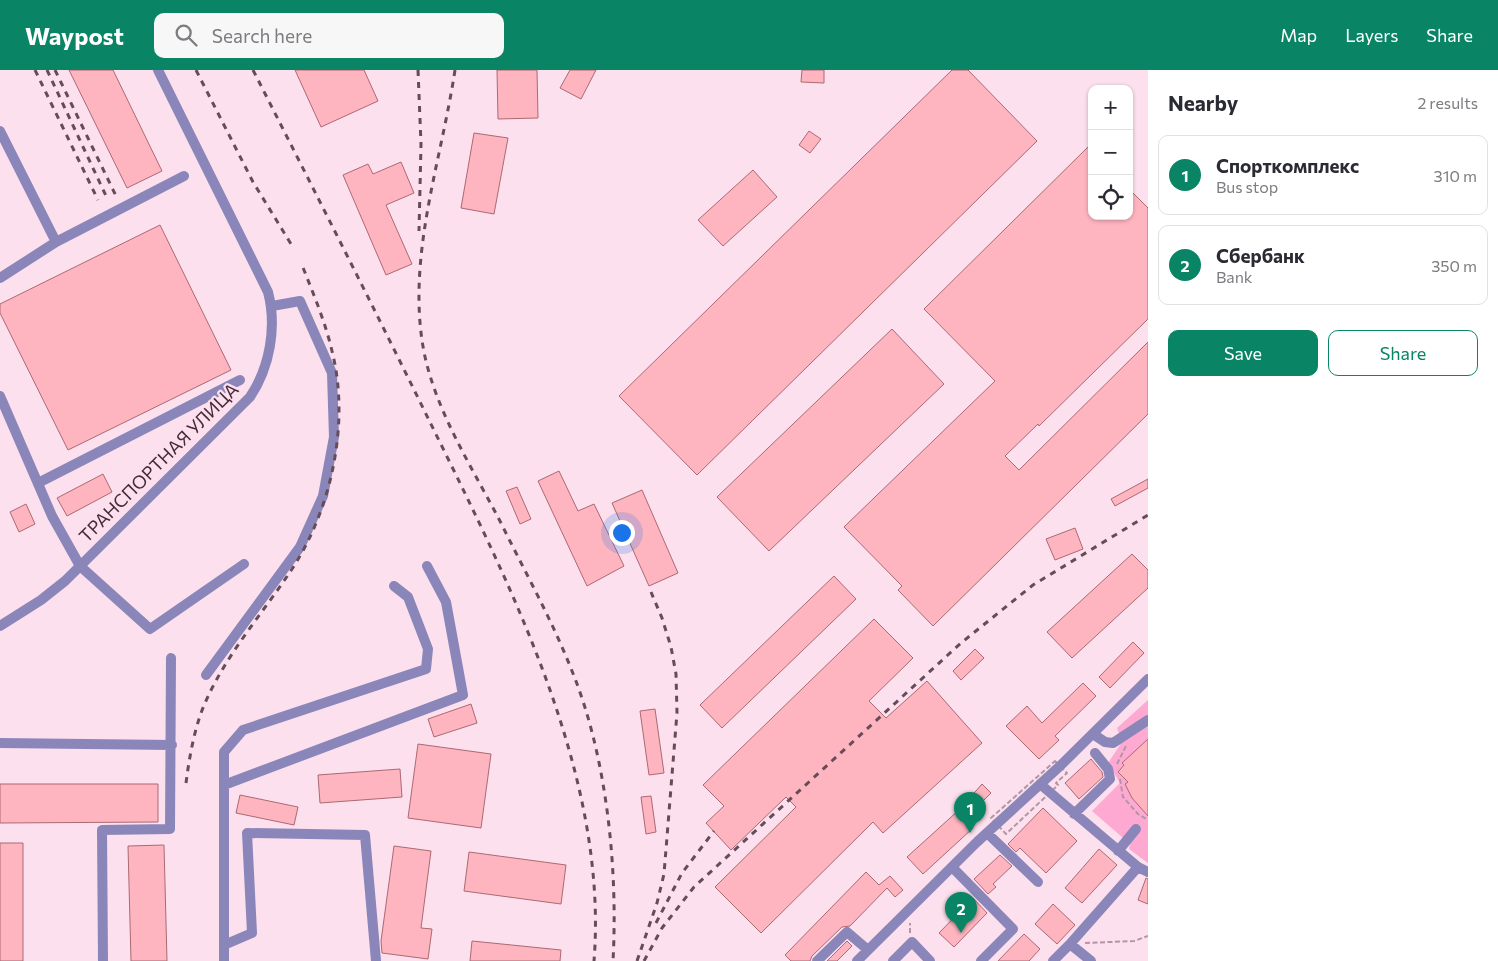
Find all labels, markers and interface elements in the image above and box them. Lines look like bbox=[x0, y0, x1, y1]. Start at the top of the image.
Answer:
search box bbox=[154, 13, 504, 58]
text: Waypost bbox=[25, 21, 124, 50]
icon: search bbox=[172, 21, 200, 49]
text: Search here bbox=[212, 24, 312, 47]
text: Map bbox=[1280, 24, 1317, 46]
text: Layers bbox=[1345, 24, 1398, 46]
text: Share bbox=[1426, 24, 1473, 46]
map controls bbox=[1088, 85, 1133, 220]
button: + bbox=[1088, 85, 1133, 130]
text: Nearby bbox=[1168, 90, 1238, 115]
text: 2 results bbox=[1417, 93, 1478, 112]
button: − bbox=[1088, 130, 1133, 175]
text: Спорткомплекс bbox=[1216, 154, 1359, 177]
text: 1 bbox=[1181, 166, 1189, 185]
text: 310 m bbox=[1434, 166, 1477, 185]
button: locate bbox=[1088, 175, 1133, 220]
text: Bus stop bbox=[1216, 177, 1278, 196]
text: Сбербанк bbox=[1216, 244, 1305, 267]
text: 2 bbox=[1180, 256, 1190, 275]
text: 350 m bbox=[1431, 256, 1477, 275]
text: Bank bbox=[1216, 267, 1253, 286]
button: Save bbox=[1168, 330, 1318, 376]
button: Share bbox=[1328, 330, 1478, 376]
street label: ТРАНСПОРТНАЯ УЛИЦА bbox=[74, 378, 243, 547]
your location bbox=[609, 520, 635, 546]
pin: 1 bbox=[954, 792, 986, 833]
pin: 2 bbox=[945, 892, 977, 933]

